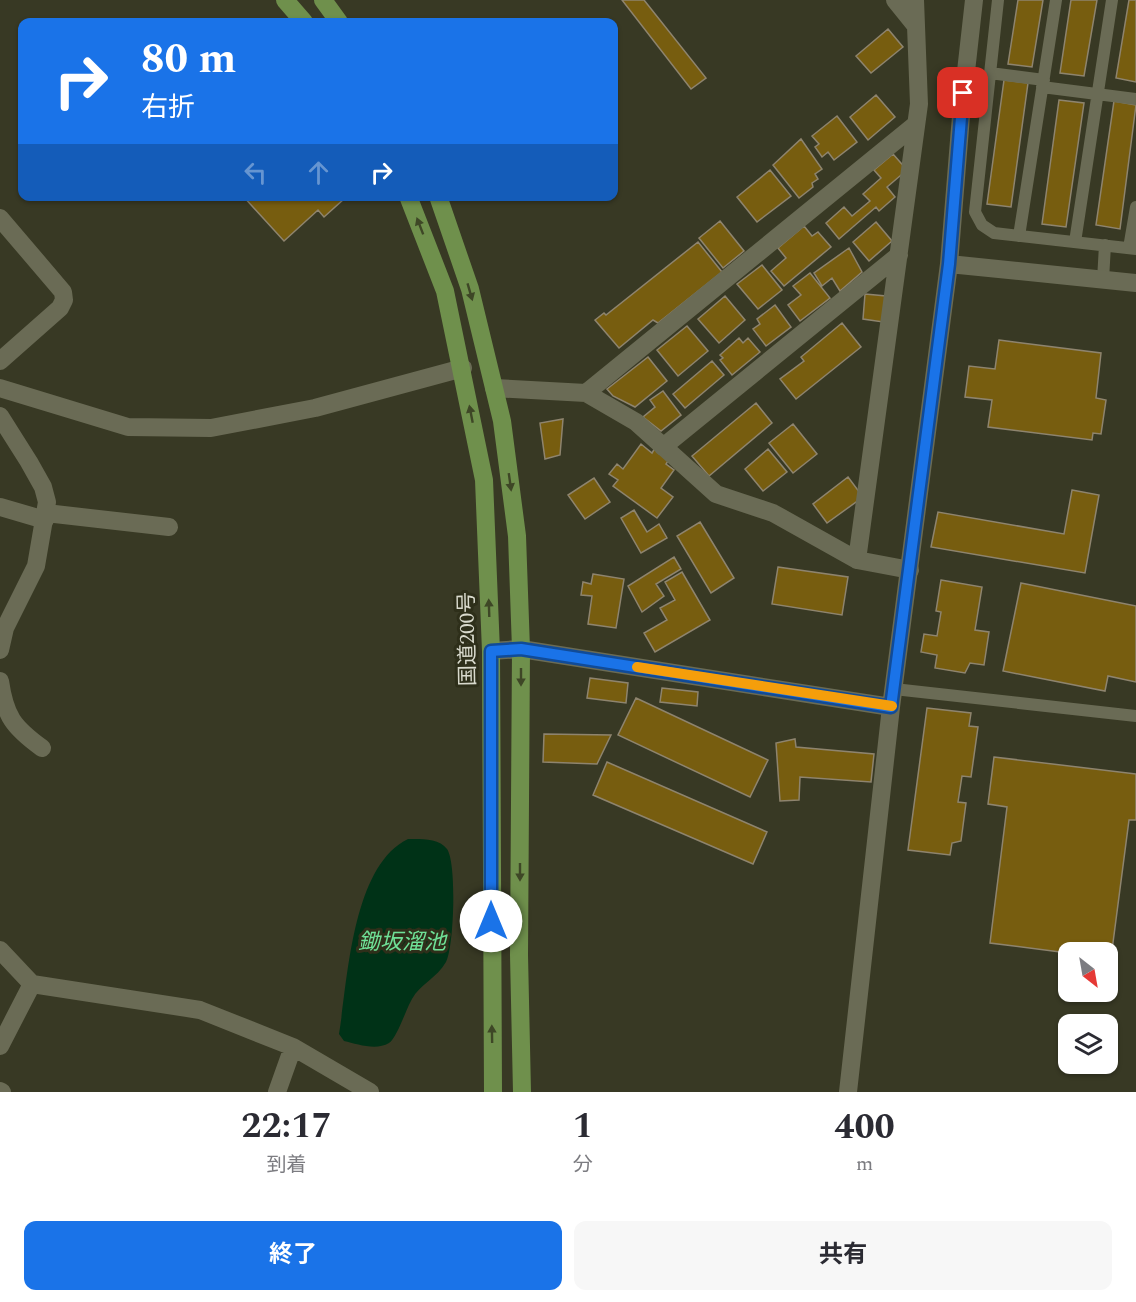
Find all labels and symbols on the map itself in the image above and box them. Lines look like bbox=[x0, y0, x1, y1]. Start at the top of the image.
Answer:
pin bbox=[937, 67, 988, 118]
one-way arrow bbox=[415, 217, 425, 235]
one-way arrow bbox=[466, 283, 476, 301]
one-way arrow bbox=[466, 404, 475, 423]
one-way arrow bbox=[505, 473, 514, 492]
street label: 国道200号 bbox=[451, 591, 485, 687]
one-way arrow bbox=[485, 598, 494, 617]
one-way arrow bbox=[516, 667, 526, 686]
one-way arrow bbox=[515, 862, 525, 881]
position arrow bbox=[459, 889, 523, 953]
water label: 鋤坂溜池 bbox=[358, 926, 448, 959]
north arrow bbox=[1058, 942, 1118, 1002]
one-way arrow bbox=[487, 1024, 497, 1043]

